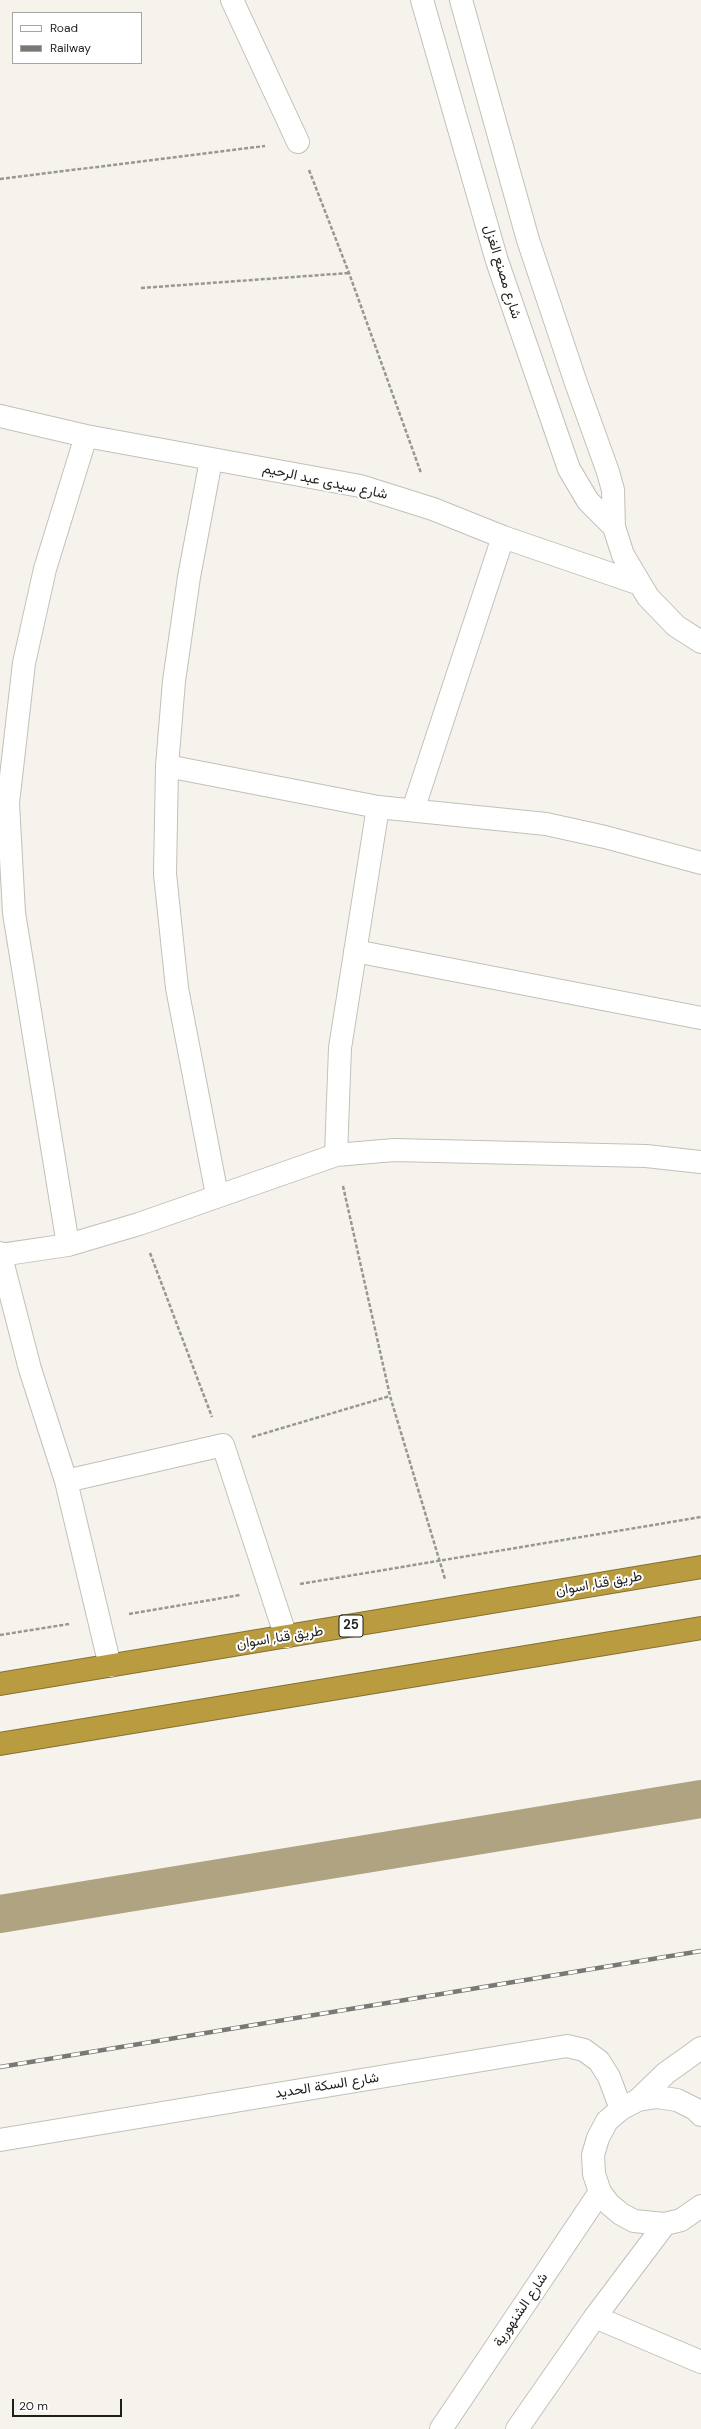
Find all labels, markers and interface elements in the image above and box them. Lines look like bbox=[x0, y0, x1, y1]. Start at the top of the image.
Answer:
legend bbox=[12, 12, 142, 64]
text: Road bbox=[50, 20, 78, 36]
text: Railway bbox=[50, 40, 91, 56]
street label: شارع مصنع الغزل bbox=[480, 223, 524, 321]
street label: شارع سيدى عبد الرحيم bbox=[261, 461, 389, 503]
street label: طريق قنا, اسوان bbox=[554, 1568, 644, 1600]
road number: 25 bbox=[339, 1615, 363, 1637]
street label: طريق قنا, اسوان bbox=[235, 1623, 325, 1653]
street label: شارع السكة الحديد bbox=[274, 2069, 380, 2103]
street label: شارع الشنهورية bbox=[490, 2270, 552, 2350]
scale bar bbox=[14, 2391, 124, 2417]
text: 20 m bbox=[19, 2398, 48, 2414]

